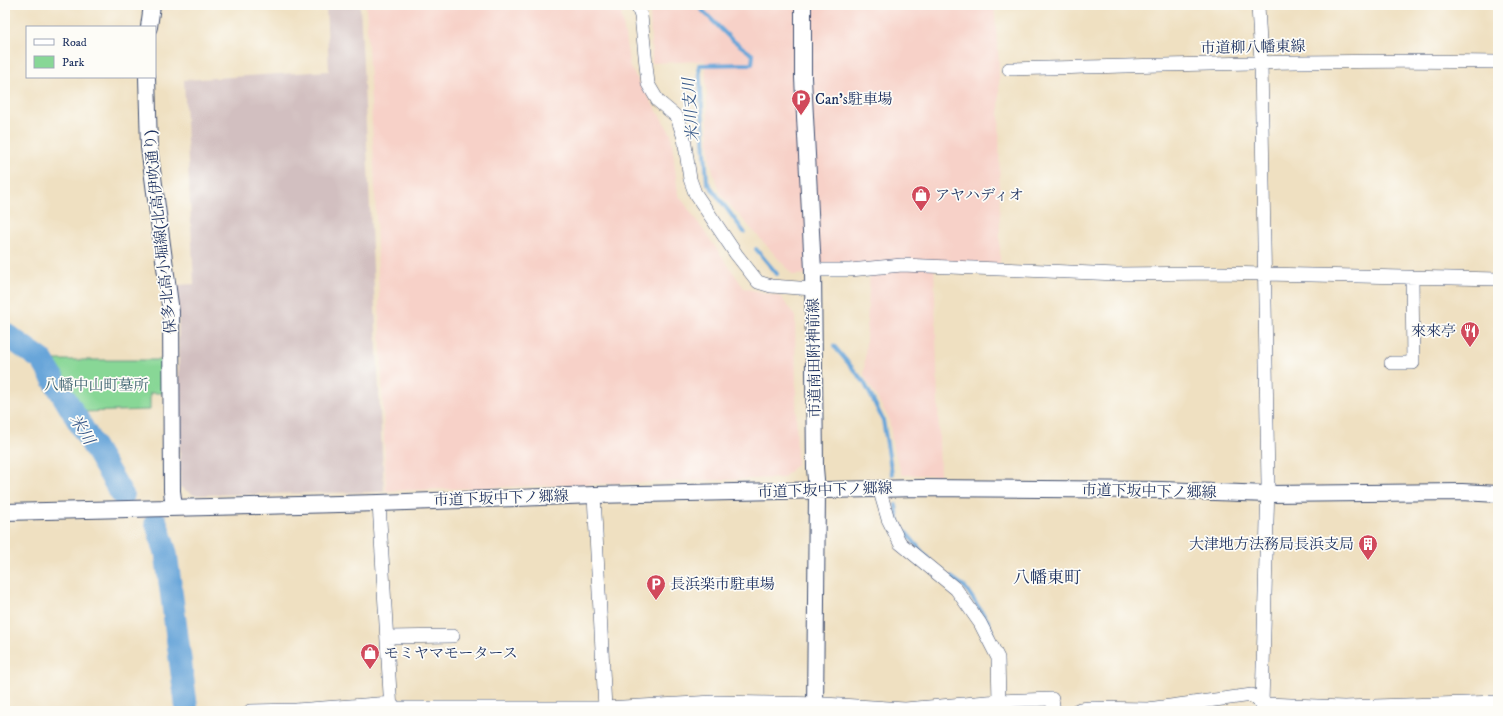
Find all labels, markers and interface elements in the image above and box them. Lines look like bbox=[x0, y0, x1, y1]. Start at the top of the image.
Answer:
legend bbox=[26, 26, 156, 78]
text: Road bbox=[62, 35, 87, 50]
street label: 市道柳八幡東線 bbox=[1200, 37, 1306, 58]
text: Park bbox=[62, 55, 84, 70]
water label: 米川支川 bbox=[679, 75, 703, 143]
parking icon: Can's駐車場 bbox=[790, 88, 812, 116]
place label: Can's駐車場 bbox=[815, 90, 893, 109]
street label: 保多北高小堀線(北高伊吹通り) bbox=[140, 129, 181, 335]
shop icon: アヤハディオ bbox=[910, 184, 932, 212]
place label: アヤハディオ bbox=[935, 186, 1024, 205]
street label: 市道南田附神前線 bbox=[804, 298, 825, 418]
restaurant icon: 來來亭 bbox=[1459, 320, 1481, 348]
place label: 來來亭 bbox=[1411, 322, 1456, 341]
park label: 八幡中山町墓所 bbox=[43, 376, 149, 395]
water label: 米川 bbox=[65, 411, 100, 450]
street label: 市道下坂中下ノ郷線 bbox=[757, 479, 893, 502]
street label: 市道下坂中下ノ郷線 bbox=[1081, 481, 1217, 502]
street label: 市道下坂中下ノ郷線 bbox=[433, 487, 569, 510]
building icon: 大津地方法務局長浜支局 bbox=[1357, 533, 1379, 561]
place label: 大津地方法務局長浜支局 bbox=[1189, 535, 1354, 554]
district label: 八幡東町 bbox=[1013, 567, 1081, 589]
parking icon: 長浜楽市駐車場 bbox=[645, 573, 667, 601]
place label: 長浜楽市駐車場 bbox=[670, 575, 775, 594]
shop icon: モミヤマモータース bbox=[359, 642, 381, 670]
place label: モミヤマモータース bbox=[384, 644, 518, 663]

